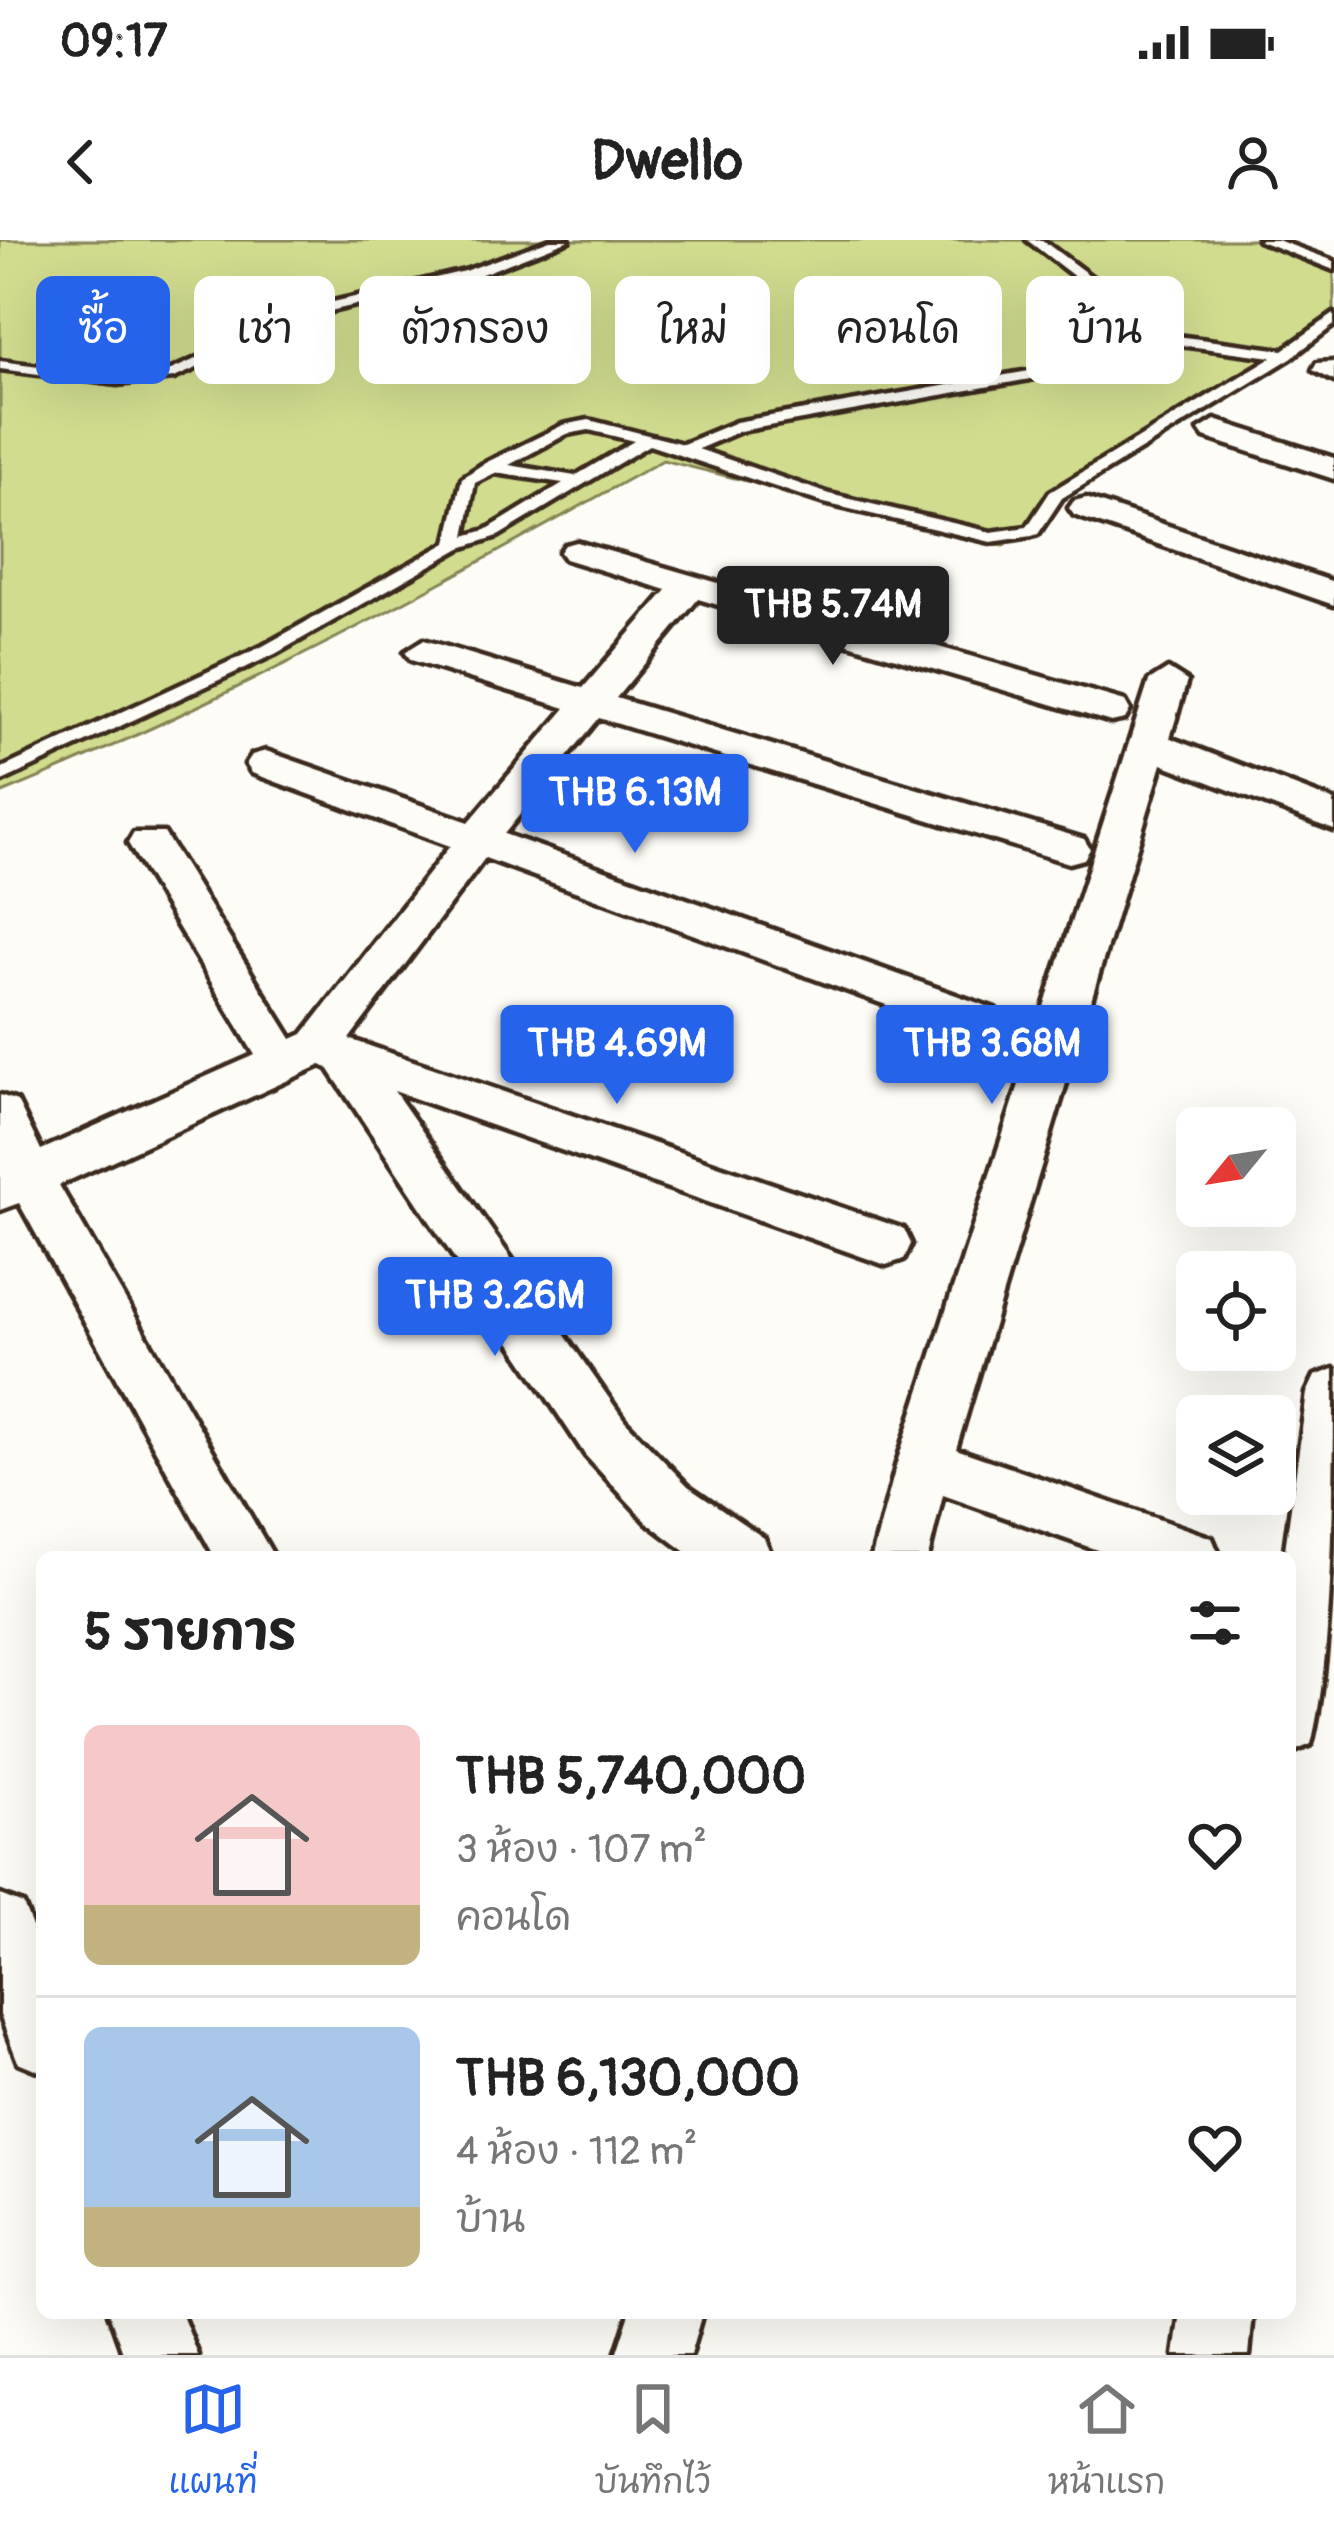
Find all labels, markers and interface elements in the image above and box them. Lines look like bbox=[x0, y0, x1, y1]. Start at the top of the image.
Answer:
text: 09:17 bbox=[60, 14, 167, 70]
text: Dwello bbox=[591, 128, 743, 196]
icon: back bbox=[48, 129, 114, 195]
icon: person bbox=[1220, 129, 1286, 195]
chip: ซื้อ bbox=[36, 276, 170, 384]
chip: เช่า bbox=[194, 276, 335, 384]
chip: ตัวกรอง bbox=[359, 276, 591, 384]
chip: ใหม่ bbox=[615, 276, 770, 384]
chip: คอนโด bbox=[794, 276, 1002, 384]
chip: บ้าน bbox=[1026, 276, 1184, 384]
pin: THB 5.74M bbox=[696, 566, 970, 668]
text: THB 5.74M bbox=[744, 580, 922, 629]
pin: THB 6.13M bbox=[498, 754, 772, 856]
text: THB 6.13M bbox=[548, 768, 722, 817]
pin: THB 4.69M bbox=[480, 1005, 754, 1107]
pin: THB 3.68M bbox=[855, 1005, 1129, 1107]
text: THB 4.69M bbox=[528, 1019, 706, 1068]
text: THB 3.68M bbox=[903, 1019, 1081, 1068]
north arrow bbox=[1176, 1107, 1296, 1227]
map controls bbox=[1176, 1107, 1296, 1515]
button: locate bbox=[1176, 1251, 1296, 1371]
pin: THB 3.26M bbox=[358, 1257, 632, 1359]
text: THB 3.26M bbox=[405, 1271, 585, 1320]
button: layers bbox=[1176, 1395, 1296, 1515]
icon: filters bbox=[1182, 1590, 1248, 1656]
text: 5 รายการ bbox=[84, 1601, 297, 1665]
text: THB 5,740,000 bbox=[456, 1745, 806, 1809]
icon: home bbox=[180, 1773, 324, 1917]
icon: heart bbox=[1182, 1812, 1248, 1878]
text: 3 ห้อง · 107 m² bbox=[456, 1825, 707, 1874]
text: คอนโด bbox=[456, 1893, 571, 1942]
text: THB 6,130,000 bbox=[456, 2047, 800, 2111]
icon: home bbox=[180, 2075, 324, 2219]
icon: heart bbox=[1182, 2114, 1248, 2180]
text: 4 ห้อง · 112 m² bbox=[456, 2127, 697, 2176]
text: บ้าน bbox=[456, 2195, 525, 2244]
tab: แผนที่ bbox=[169, 2376, 258, 2506]
tab: บันทึกไว้ bbox=[595, 2376, 711, 2506]
tab: หน้าแรก bbox=[1048, 2376, 1165, 2506]

